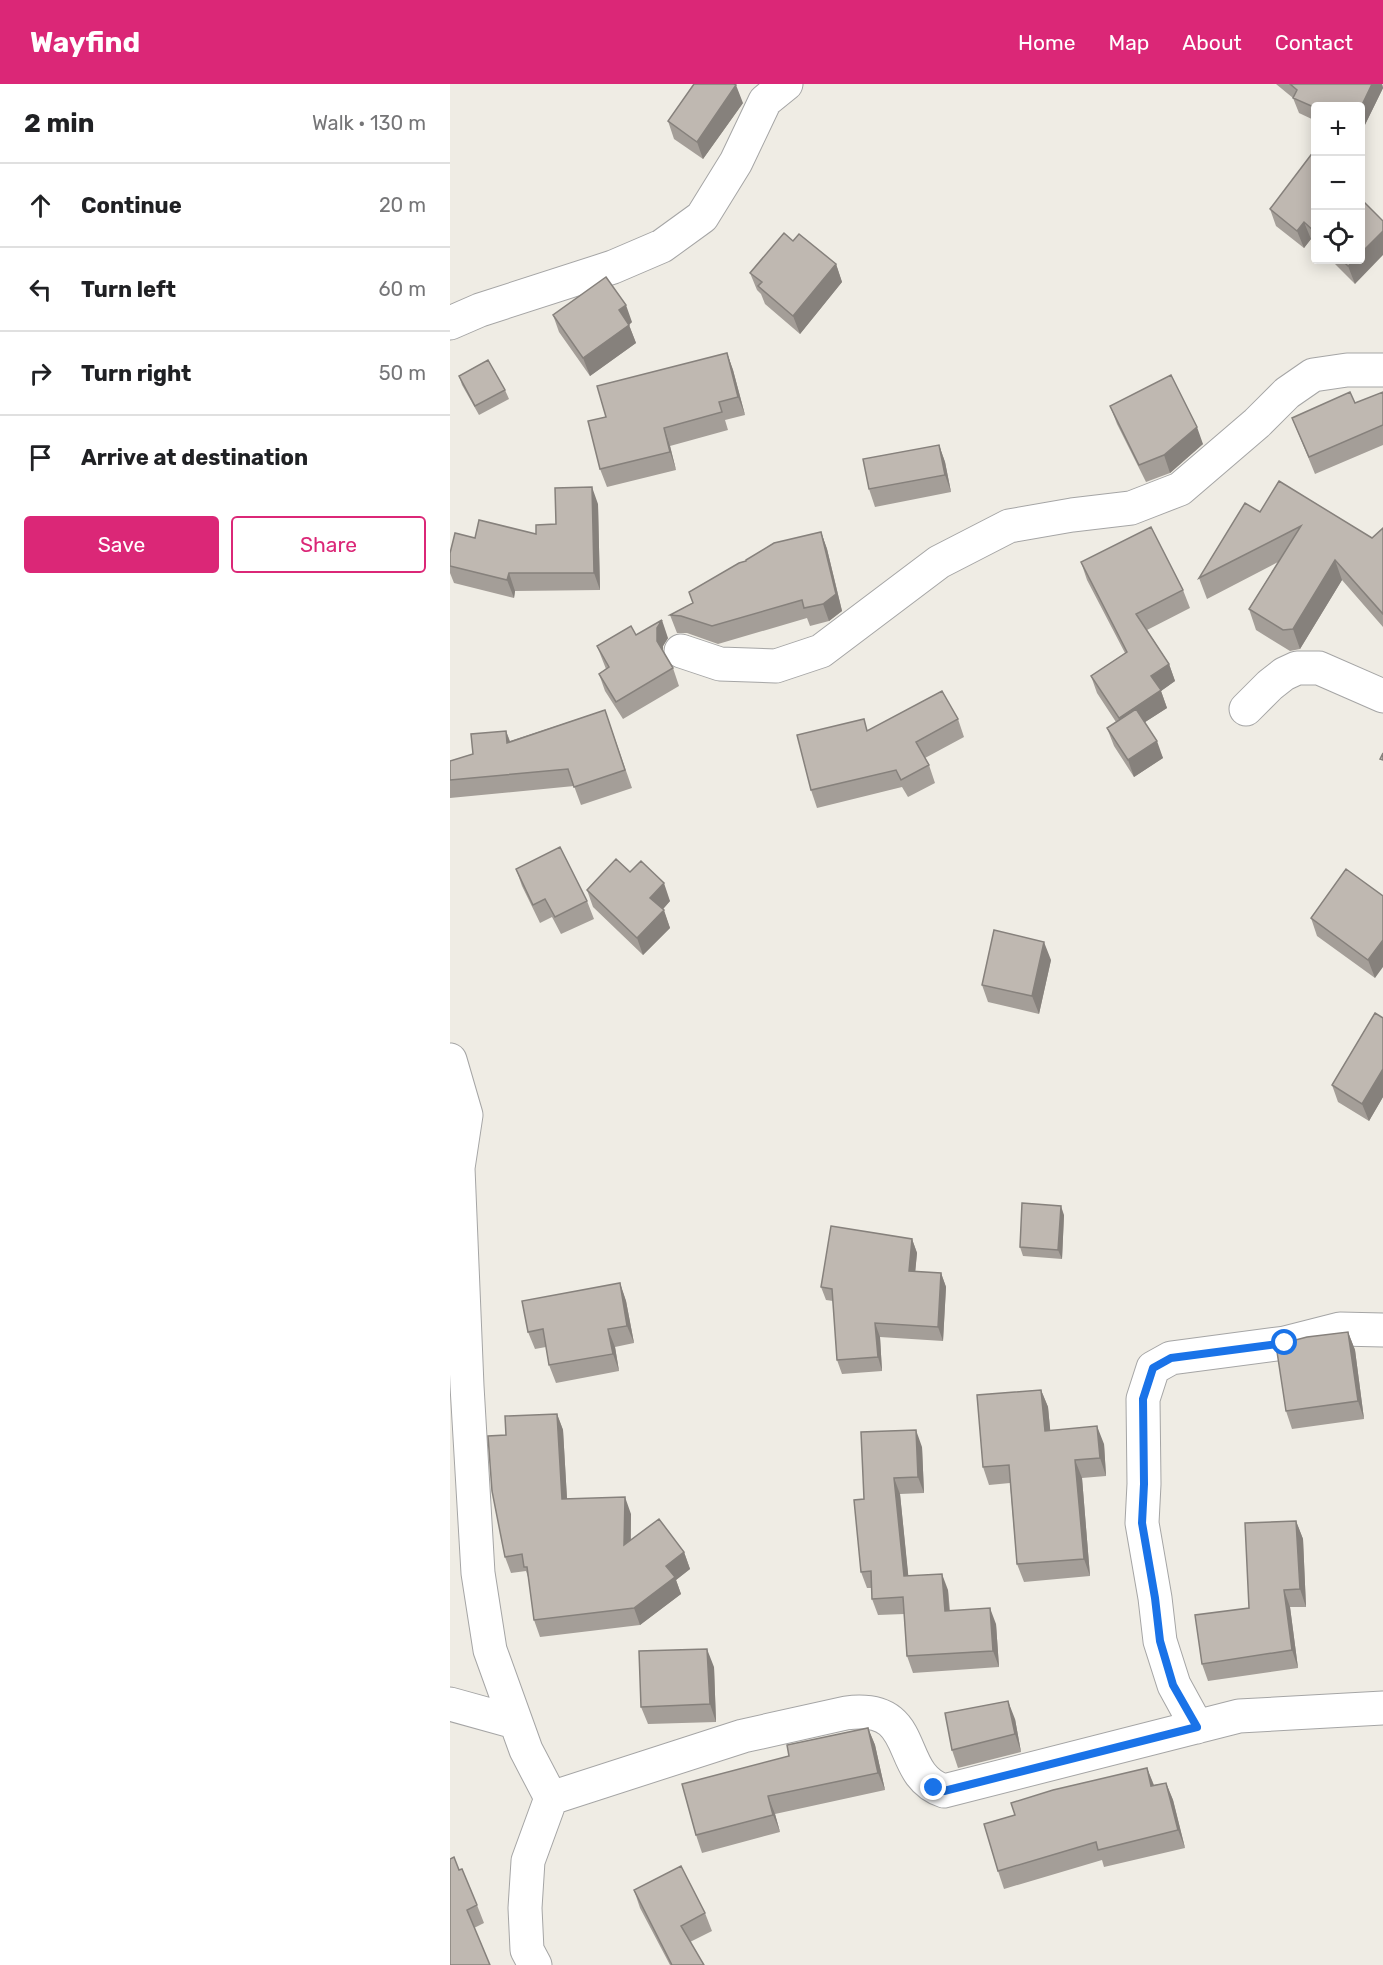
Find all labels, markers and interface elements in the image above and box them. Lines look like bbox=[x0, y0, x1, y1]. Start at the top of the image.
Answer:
text: Wayfind bbox=[30, 26, 140, 59]
text: Home bbox=[1018, 30, 1075, 55]
text: Map bbox=[1108, 30, 1149, 55]
text: About bbox=[1182, 30, 1242, 55]
text: Contact bbox=[1275, 30, 1353, 55]
map controls bbox=[1311, 102, 1365, 264]
button: + bbox=[1311, 102, 1365, 156]
text: 2 min bbox=[24, 108, 94, 139]
text: Walk · 130 m bbox=[312, 111, 426, 135]
button: − bbox=[1311, 156, 1365, 210]
icon: ahead bbox=[24, 189, 57, 222]
text: Continue bbox=[81, 192, 182, 219]
text: 20 m bbox=[379, 193, 426, 217]
button: locate bbox=[1311, 210, 1365, 264]
icon: left bbox=[24, 273, 57, 306]
text: Turn left bbox=[81, 276, 176, 303]
text: 60 m bbox=[379, 277, 426, 301]
icon: right bbox=[24, 357, 57, 390]
text: Turn right bbox=[81, 360, 191, 387]
text: 50 m bbox=[379, 361, 426, 385]
icon: arrive bbox=[24, 441, 57, 474]
text: Arrive at destination bbox=[81, 444, 308, 471]
button: Save bbox=[24, 516, 219, 573]
button: Share bbox=[231, 516, 426, 573]
route start bbox=[1271, 1329, 1297, 1355]
route end bbox=[920, 1774, 946, 1800]

